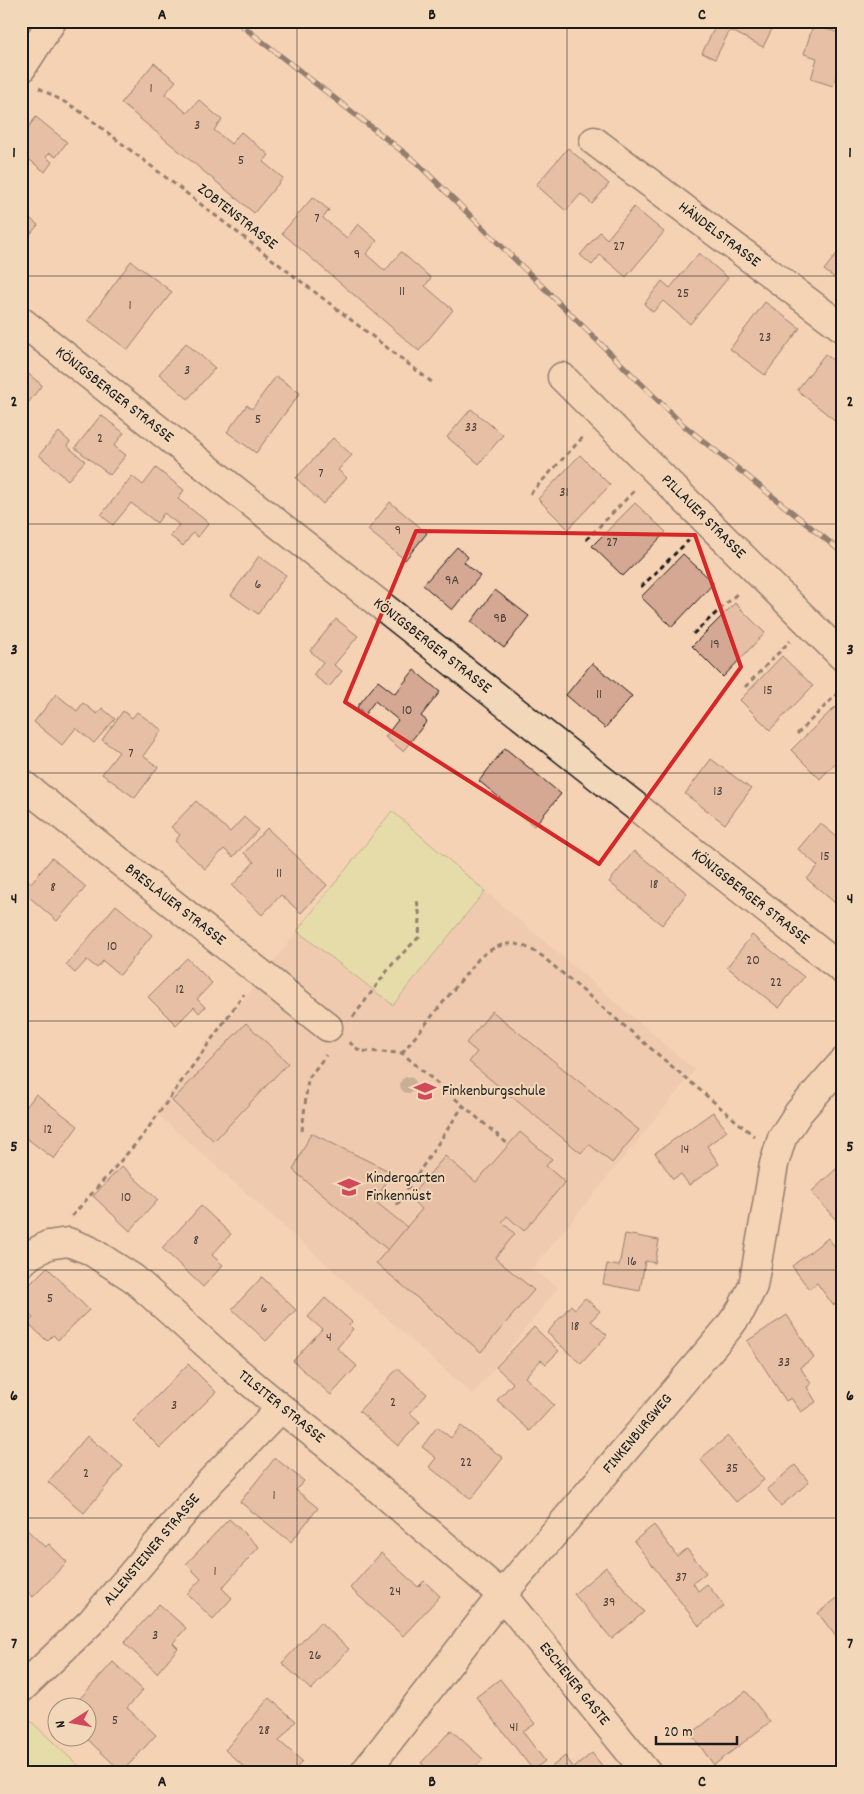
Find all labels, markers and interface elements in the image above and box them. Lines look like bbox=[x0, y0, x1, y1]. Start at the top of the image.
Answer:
text: A bbox=[158, 4, 167, 27]
text: B bbox=[428, 4, 436, 27]
text: C bbox=[698, 4, 706, 27]
house number: 1 bbox=[149, 79, 153, 99]
house number: 3 bbox=[194, 116, 200, 136]
text: 1 bbox=[12, 142, 16, 165]
text: 1 bbox=[848, 142, 852, 165]
house number: 5 bbox=[238, 151, 244, 171]
street label: ZOBTENSTRASSE bbox=[192, 178, 283, 256]
street label: HÄNDELSTRASSE bbox=[673, 196, 766, 274]
house number: 7 bbox=[314, 209, 320, 229]
house number: 27 bbox=[613, 237, 625, 257]
house number: 9 bbox=[354, 245, 360, 265]
house number: 11 bbox=[399, 282, 405, 302]
house number: 25 bbox=[677, 284, 689, 304]
house number: 1 bbox=[128, 296, 132, 316]
house number: 23 bbox=[759, 328, 771, 348]
street label: KÖNIGSBERGER STRASSE bbox=[50, 341, 179, 449]
house number: 3 bbox=[184, 361, 190, 381]
text: 2 bbox=[11, 391, 18, 414]
text: 2 bbox=[847, 391, 854, 414]
house number: 5 bbox=[255, 410, 261, 430]
house number: 33 bbox=[465, 418, 477, 438]
house number: 2 bbox=[97, 429, 103, 449]
house number: 7 bbox=[318, 464, 324, 484]
street label: PILLAUER STRASSE bbox=[655, 469, 751, 565]
house number: 31 bbox=[559, 483, 569, 503]
house number: 9 bbox=[395, 521, 401, 541]
house number: 27 bbox=[606, 533, 618, 553]
house number: 9A bbox=[445, 571, 459, 591]
house number: 6 bbox=[255, 575, 262, 595]
street label: KÖNIGSBERGER STRASSE bbox=[368, 592, 497, 700]
house number: 9B bbox=[493, 609, 507, 629]
house number: 19 bbox=[710, 635, 720, 655]
text: 3 bbox=[10, 639, 18, 662]
text: 3 bbox=[846, 639, 854, 662]
house number: 15 bbox=[763, 681, 773, 701]
house number: 11 bbox=[596, 685, 602, 705]
house number: 10 bbox=[402, 701, 412, 721]
house number: 7 bbox=[128, 744, 134, 764]
house number: 13 bbox=[713, 782, 723, 802]
street label: KÖNIGSBERGER STRASSE bbox=[686, 843, 815, 951]
house number: 15 bbox=[820, 847, 830, 867]
street label: BRESLAUER STRASSE bbox=[120, 858, 231, 952]
house number: 11 bbox=[276, 864, 282, 884]
house number: 18 bbox=[650, 875, 659, 895]
house number: 8 bbox=[50, 878, 56, 898]
text: 4 bbox=[11, 888, 17, 911]
text: 4 bbox=[847, 888, 853, 911]
house number: 10 bbox=[107, 937, 117, 957]
house number: 20 bbox=[746, 951, 760, 971]
house number: 22 bbox=[770, 973, 782, 993]
house number: 12 bbox=[175, 980, 185, 1000]
school or university icon: Finkenburgschule bbox=[412, 1078, 438, 1104]
place label: Finkenburgschule bbox=[442, 1080, 545, 1103]
house number: 12 bbox=[43, 1120, 53, 1140]
text: 5 bbox=[10, 1136, 18, 1159]
text: 5 bbox=[846, 1136, 854, 1159]
house number: 14 bbox=[681, 1140, 689, 1160]
place label: Kindergarten Finkennüst bbox=[366, 1167, 445, 1208]
school or university icon: Kindergarten Finkennüst bbox=[336, 1174, 362, 1200]
house number: 10 bbox=[121, 1188, 131, 1208]
house number: 8 bbox=[193, 1231, 199, 1251]
house number: 16 bbox=[627, 1252, 637, 1272]
house number: 5 bbox=[47, 1289, 53, 1309]
house number: 6 bbox=[261, 1299, 268, 1319]
house number: 18 bbox=[571, 1317, 580, 1337]
house number: 4 bbox=[326, 1328, 332, 1348]
house number: 33 bbox=[778, 1353, 790, 1373]
street label: TILSITER STRASSE bbox=[232, 1365, 330, 1450]
text: 6 bbox=[10, 1385, 18, 1408]
text: 6 bbox=[846, 1385, 854, 1408]
street label: FINKENBURGWEG bbox=[598, 1389, 678, 1479]
house number: 2 bbox=[390, 1393, 396, 1413]
house number: 3 bbox=[171, 1396, 177, 1416]
house number: 22 bbox=[460, 1453, 472, 1473]
house number: 35 bbox=[726, 1459, 738, 1479]
house number: 2 bbox=[83, 1464, 89, 1484]
house number: 1 bbox=[272, 1486, 276, 1506]
street label: ALLENSTEINER STRASSE bbox=[98, 1488, 206, 1611]
house number: 1 bbox=[213, 1562, 217, 1582]
house number: 37 bbox=[675, 1568, 687, 1588]
house number: 24 bbox=[389, 1582, 401, 1602]
house number: 39 bbox=[603, 1593, 615, 1613]
house number: 3 bbox=[152, 1626, 158, 1646]
text: 7 bbox=[11, 1633, 17, 1656]
text: 7 bbox=[847, 1633, 853, 1656]
street label: ESCHENER GASTE bbox=[533, 1637, 615, 1731]
house number: 26 bbox=[309, 1646, 322, 1666]
north arrow bbox=[48, 1696, 98, 1746]
house number: 5 bbox=[112, 1711, 118, 1731]
scale bar bbox=[656, 1714, 738, 1746]
house number: 41 bbox=[510, 1718, 518, 1738]
text: N bbox=[51, 1719, 72, 1729]
house number: 28 bbox=[258, 1721, 270, 1741]
text: 20 m bbox=[664, 1722, 692, 1744]
text: A bbox=[158, 1771, 167, 1794]
text: B bbox=[428, 1771, 436, 1794]
text: C bbox=[698, 1771, 706, 1794]

